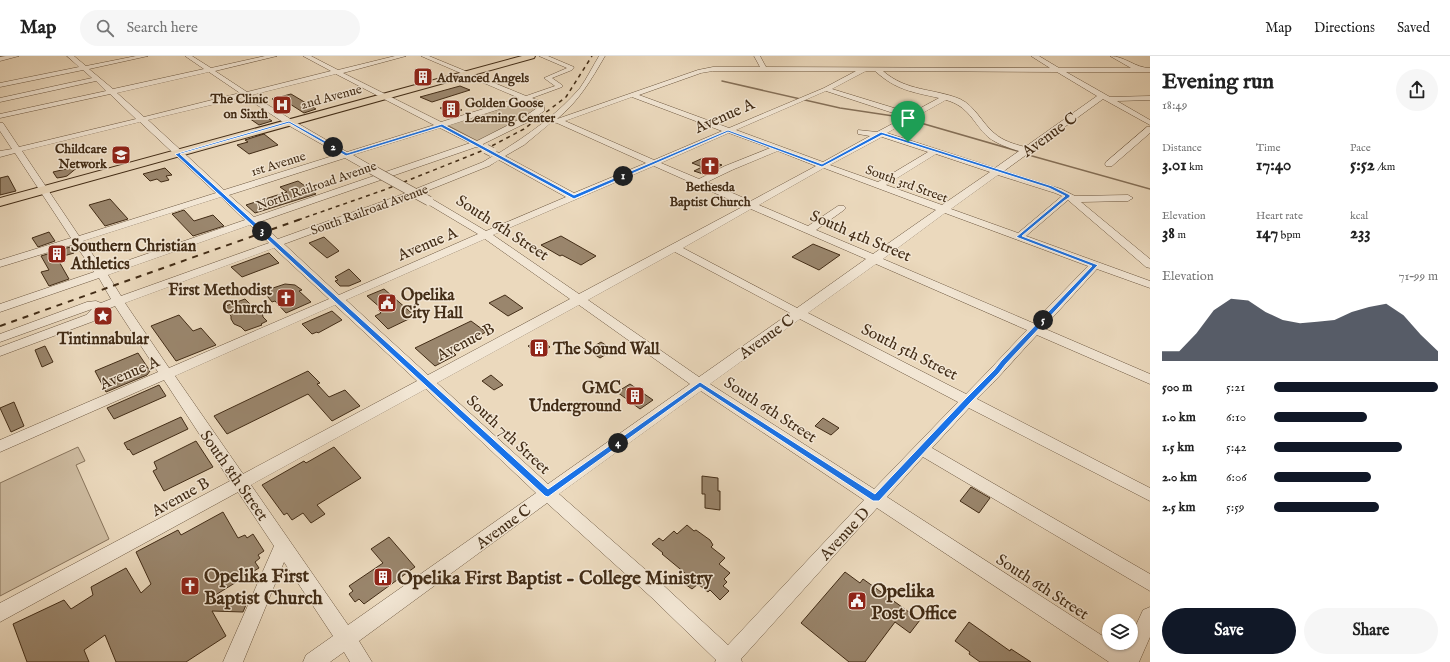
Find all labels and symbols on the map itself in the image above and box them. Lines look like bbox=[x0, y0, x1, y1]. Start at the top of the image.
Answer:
building icon: Advanced Angels bbox=[412, 66, 434, 88]
place label: Advanced Angels bbox=[436, 70, 530, 87]
street label: 2nd Avenue bbox=[299, 81, 364, 114]
place label: The Clinic on Sixth bbox=[210, 91, 269, 123]
hospital icon: The Clinic on Sixth bbox=[271, 94, 293, 116]
street label: Avenue A bbox=[691, 94, 759, 139]
place label: Golden Goose Learning Center bbox=[464, 95, 556, 127]
building icon: Golden Goose Learning Center bbox=[440, 98, 462, 120]
pin bbox=[891, 101, 925, 142]
street label: Avenue C bbox=[1018, 109, 1082, 163]
pin: 2 bbox=[323, 137, 343, 157]
place label: Childcare Network bbox=[55, 141, 108, 173]
school or university icon: Childcare Network bbox=[110, 144, 132, 166]
street label: 1st Avenue bbox=[249, 148, 308, 181]
church icon: Bethesda Baptist Church bbox=[699, 155, 721, 177]
street label: North Railroad Avenue bbox=[254, 158, 379, 215]
street label: South 3rd Street bbox=[863, 162, 950, 207]
pin: 1 bbox=[613, 166, 633, 186]
place label: Bethesda Baptist Church bbox=[669, 179, 752, 211]
street label: South Railroad Avenue bbox=[308, 181, 431, 240]
street label: South 6th Street bbox=[452, 191, 552, 266]
street label: South 4th Street bbox=[807, 207, 914, 267]
pin: 3 bbox=[252, 221, 272, 241]
street label: Avenue A bbox=[394, 223, 462, 267]
place label: Southern Christian Athletics bbox=[70, 237, 197, 275]
building icon: Southern Christian Athletics bbox=[46, 243, 68, 265]
place label: First Methodist Church bbox=[168, 281, 273, 319]
place label: Opelika City Hall bbox=[401, 286, 464, 324]
church icon: First Methodist Church bbox=[275, 287, 297, 309]
public building icon: Opelika City Hall bbox=[376, 292, 398, 314]
place icon: Tintinnabular bbox=[92, 305, 114, 327]
pin: 5 bbox=[1033, 310, 1053, 330]
street label: Avenue C bbox=[735, 311, 799, 365]
street label: Avenue B bbox=[433, 319, 498, 367]
street label: South 5th Street bbox=[858, 320, 961, 386]
place label: Tintinnabular bbox=[56, 330, 149, 350]
building icon: The Sound Wall bbox=[528, 337, 550, 359]
place label: The Sound Wall bbox=[552, 340, 660, 360]
street label: Avenue A bbox=[96, 352, 164, 396]
street label: South 6th Street bbox=[720, 373, 820, 448]
place label: GMC Underground bbox=[528, 379, 622, 417]
building icon: GMC Underground bbox=[624, 385, 646, 407]
street label: South 7th Street bbox=[462, 392, 554, 480]
street label: South 8th Street bbox=[195, 427, 272, 526]
pin: 4 bbox=[608, 433, 628, 453]
street label: Avenue B bbox=[148, 474, 213, 522]
street label: Avenue C bbox=[472, 501, 536, 555]
street label: Avenue D bbox=[815, 504, 875, 566]
street label: South 6th Street bbox=[992, 550, 1092, 625]
place label: Opelika First Baptist Church bbox=[204, 565, 324, 611]
building icon: Opelika First Baptist - College Ministry bbox=[372, 566, 394, 588]
place label: Opelika First Baptist - College Ministry bbox=[397, 567, 713, 591]
church icon: Opelika First Baptist Church bbox=[179, 575, 201, 597]
place label: Opelika Post Office bbox=[871, 580, 957, 626]
public building icon: Opelika Post Office bbox=[846, 590, 868, 612]

